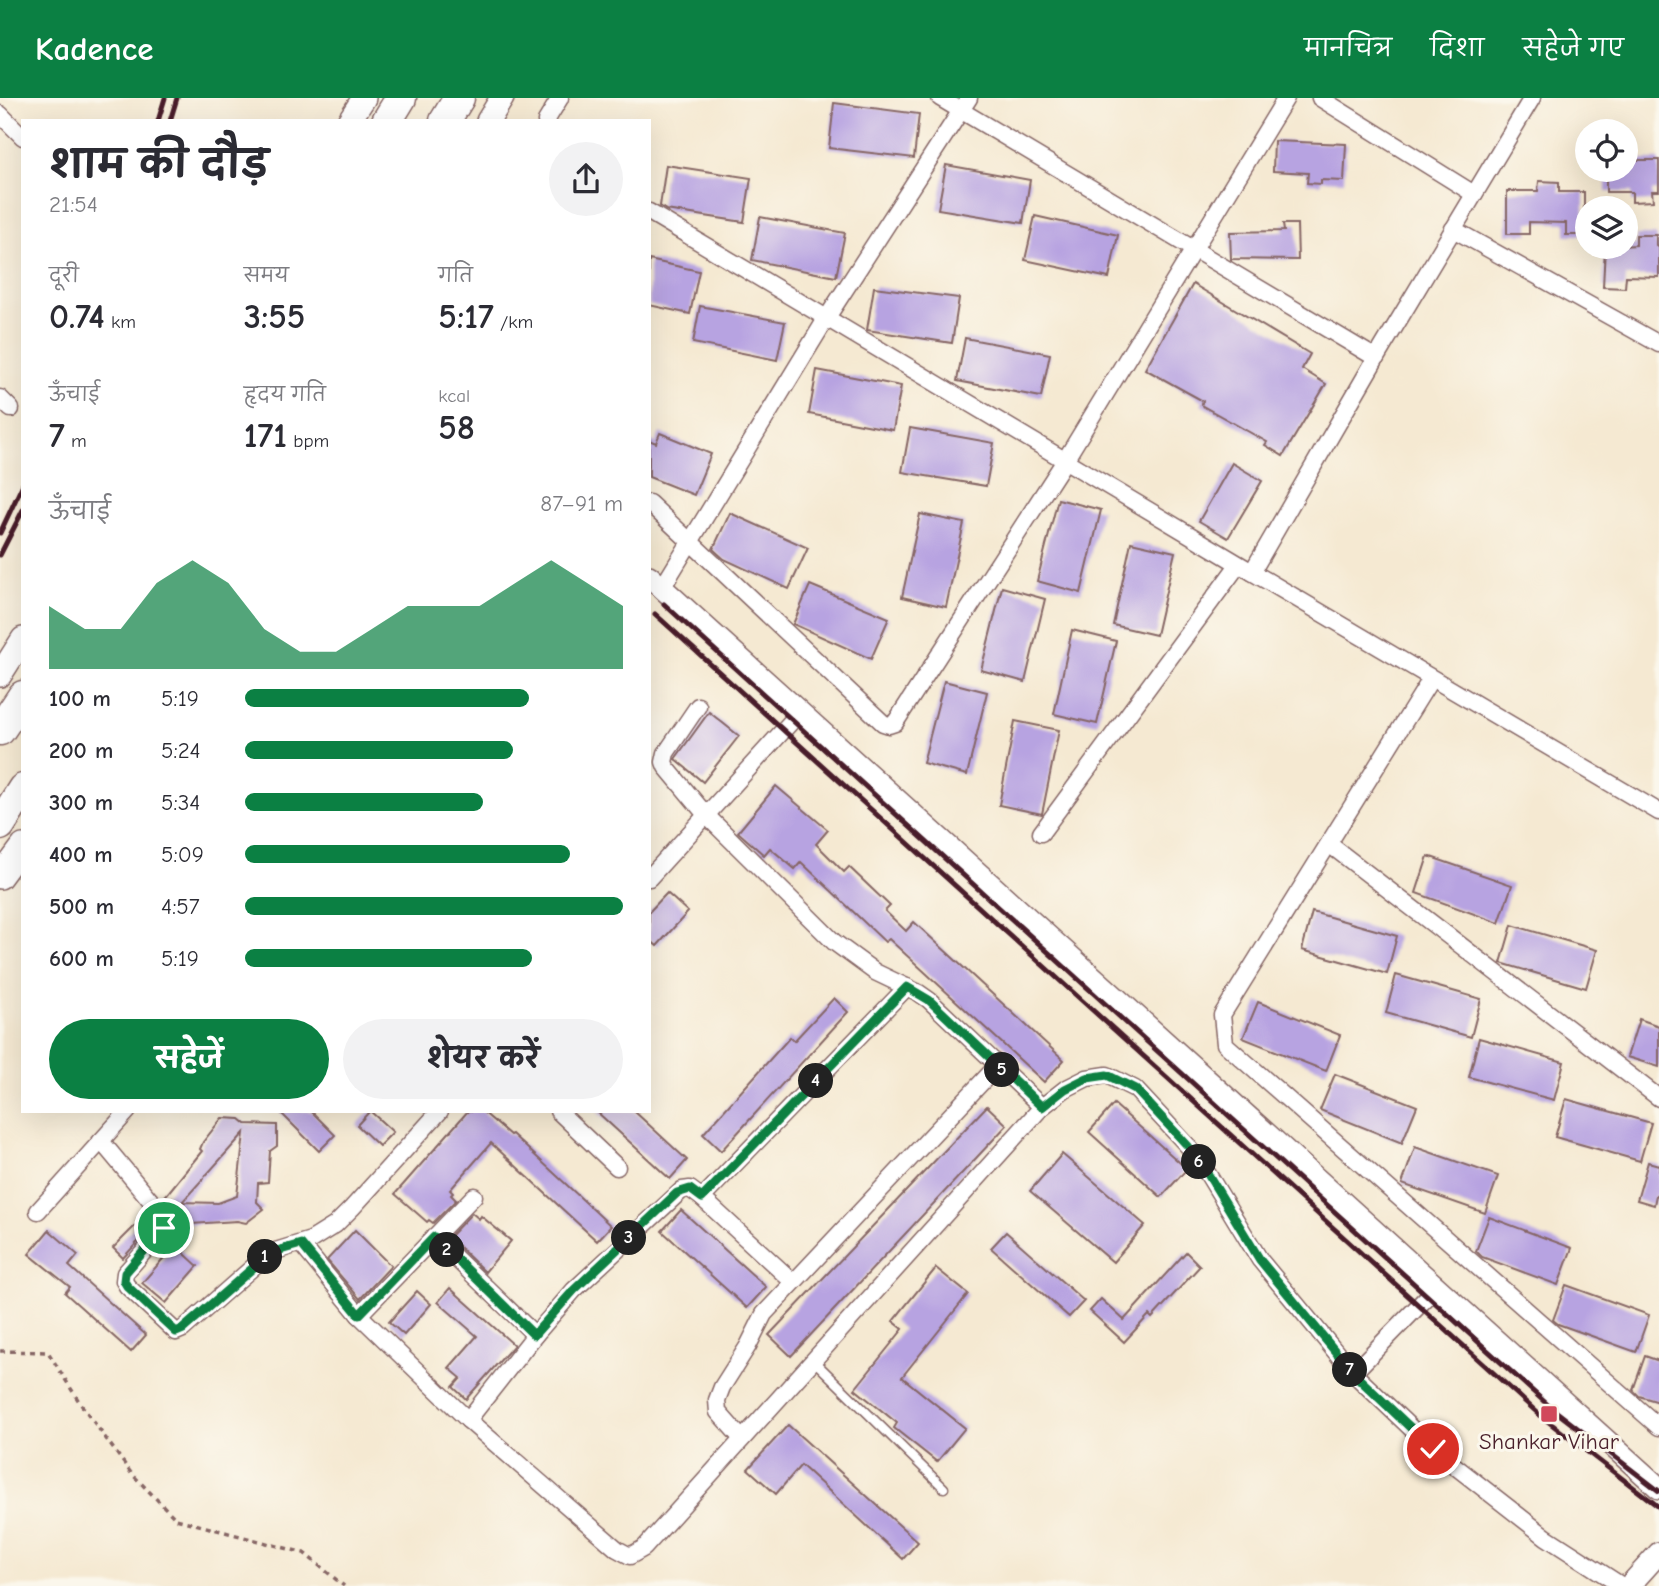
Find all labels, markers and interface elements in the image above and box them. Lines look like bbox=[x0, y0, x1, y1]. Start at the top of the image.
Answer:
text: Kadence bbox=[35, 30, 153, 68]
text: मानचित्र bbox=[1304, 34, 1392, 62]
text: दिशा bbox=[1430, 34, 1484, 62]
text: सहेजे गए bbox=[1522, 34, 1624, 62]
map controls bbox=[1575, 119, 1638, 259]
button: locate bbox=[1575, 119, 1638, 182]
button: share bbox=[549, 142, 623, 216]
text: शाम की दौड़ bbox=[49, 143, 268, 187]
text: 21:54 bbox=[49, 191, 98, 218]
button: layers bbox=[1575, 196, 1638, 259]
text: दूरी bbox=[49, 265, 79, 287]
text: समय bbox=[244, 265, 289, 287]
text: गति bbox=[438, 265, 473, 287]
text: 0.74 bbox=[49, 296, 105, 337]
text: 3:55 bbox=[244, 296, 305, 337]
text: 5:17 bbox=[438, 296, 494, 337]
text: km bbox=[105, 311, 136, 333]
text: /km bbox=[494, 311, 533, 333]
text: ऊँचाई bbox=[49, 384, 100, 406]
text: हृदय गति bbox=[244, 384, 326, 406]
text: kcal bbox=[438, 385, 470, 407]
text: 58 bbox=[438, 407, 475, 448]
text: 7 bbox=[49, 415, 65, 456]
text: 171 bbox=[244, 415, 287, 456]
text: m bbox=[65, 430, 87, 452]
text: bpm bbox=[287, 430, 329, 452]
text: 87–91 m bbox=[540, 490, 623, 517]
text: ऊँचाई bbox=[49, 498, 111, 525]
text: 100 m bbox=[49, 685, 111, 712]
text: 5:19 bbox=[161, 685, 199, 712]
text: 200 m bbox=[49, 737, 113, 764]
text: 5:24 bbox=[161, 737, 201, 764]
text: 300 m bbox=[49, 789, 113, 816]
text: 5:34 bbox=[161, 789, 200, 816]
text: 400 m bbox=[49, 841, 113, 868]
text: 5:09 bbox=[161, 841, 204, 868]
text: 500 m bbox=[49, 893, 114, 920]
text: 4:57 bbox=[161, 893, 200, 920]
text: 600 m bbox=[49, 945, 114, 972]
text: 5:19 bbox=[161, 945, 199, 972]
button: सहेजें bbox=[49, 1019, 329, 1099]
button: शेयर करें bbox=[343, 1019, 623, 1099]
pin: 5 bbox=[984, 1052, 1020, 1088]
text: 5 bbox=[996, 1058, 1007, 1080]
pin: 4 bbox=[798, 1063, 834, 1098]
text: 4 bbox=[811, 1069, 820, 1091]
pin: 6 bbox=[1182, 1144, 1216, 1180]
text: 6 bbox=[1194, 1150, 1203, 1172]
pin bbox=[134, 1198, 194, 1258]
icon: arrive bbox=[145, 1209, 183, 1247]
pin: 3 bbox=[612, 1220, 646, 1256]
text: 3 bbox=[624, 1226, 633, 1248]
pin: 2 bbox=[430, 1232, 464, 1268]
text: 2 bbox=[442, 1238, 451, 1260]
pin: 1 bbox=[247, 1240, 282, 1274]
text: 1 bbox=[261, 1245, 268, 1267]
pin: 7 bbox=[1332, 1352, 1368, 1388]
text: 7 bbox=[1345, 1358, 1354, 1380]
marker: Shankar Vihar bbox=[1539, 1404, 1559, 1424]
pin bbox=[1403, 1419, 1463, 1479]
place label: Shankar Vihar bbox=[1479, 1428, 1620, 1455]
icon: check bbox=[1414, 1430, 1452, 1468]

